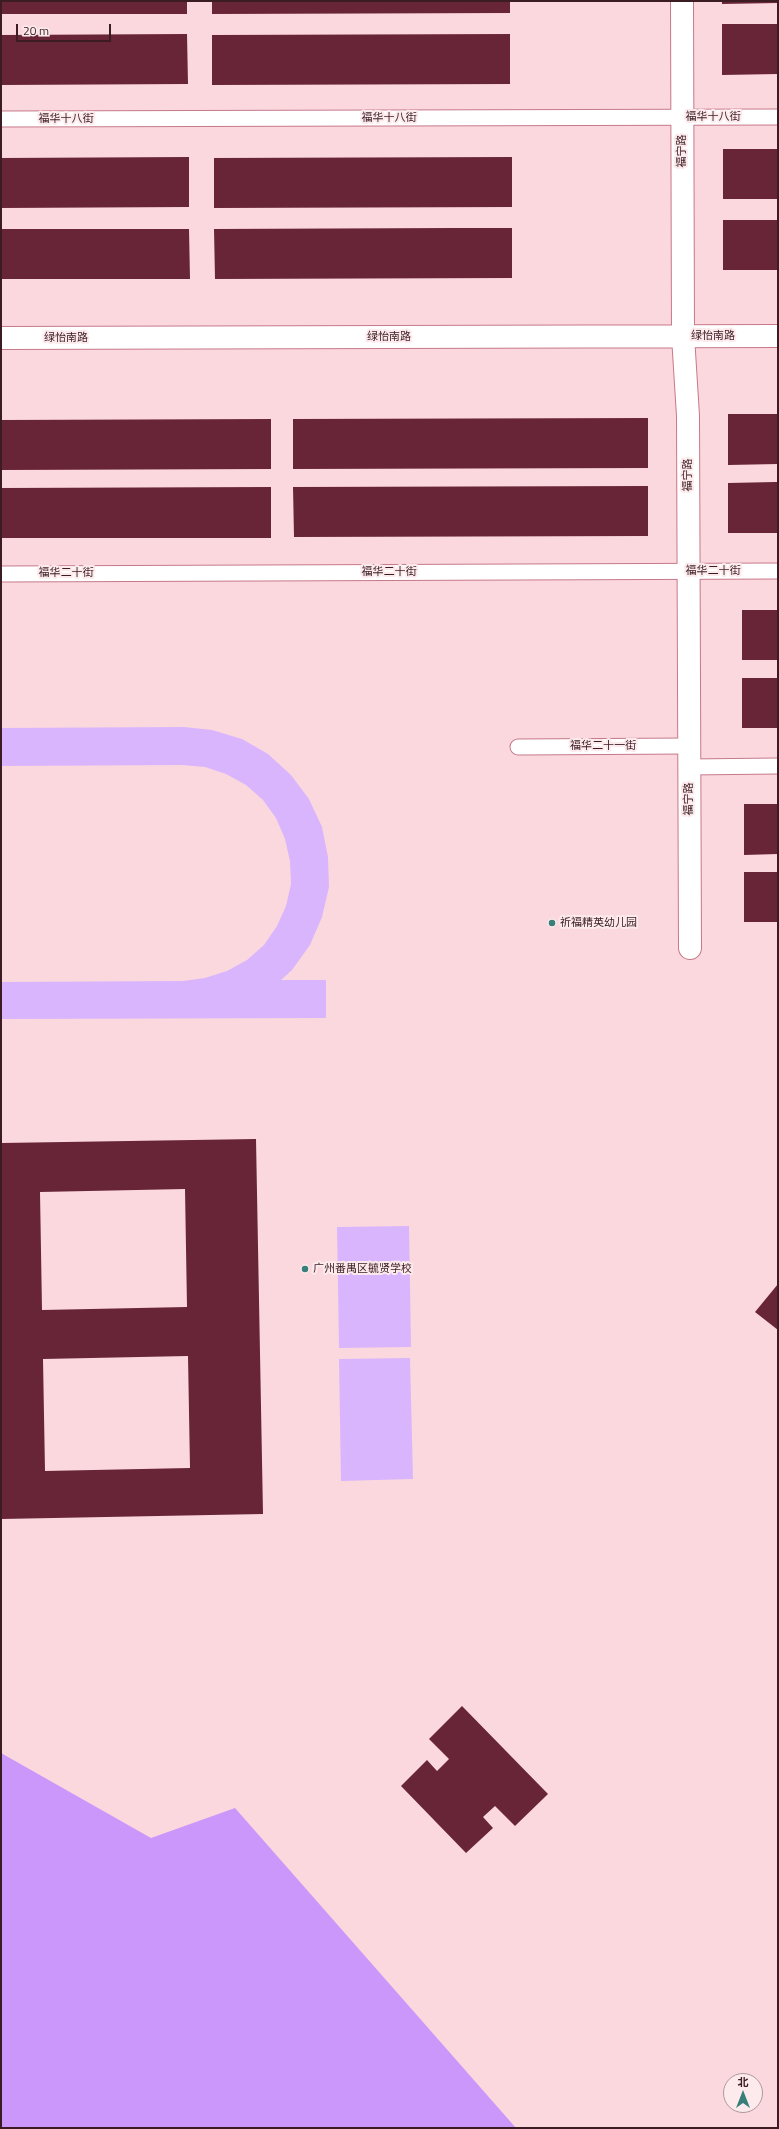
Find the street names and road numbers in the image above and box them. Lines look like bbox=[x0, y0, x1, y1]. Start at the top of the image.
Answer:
street label: 福华十八街 bbox=[686, 110, 740, 124]
street label: 福华十八街 bbox=[362, 111, 416, 125]
street label: 福华十八街 bbox=[39, 112, 93, 126]
street label: 福宁路 bbox=[675, 135, 689, 167]
street label: 绿怡南路 bbox=[691, 329, 735, 343]
street label: 绿怡南路 bbox=[367, 330, 411, 344]
street label: 绿怡南路 bbox=[44, 331, 88, 345]
street label: 福宁路 bbox=[681, 459, 695, 491]
street label: 福华二十街 bbox=[686, 564, 740, 578]
street label: 福华二十街 bbox=[362, 565, 416, 579]
street label: 福华二十街 bbox=[39, 566, 93, 580]
street label: 福华二十一街 bbox=[570, 739, 636, 753]
street label: 福宁路 bbox=[682, 783, 696, 815]

